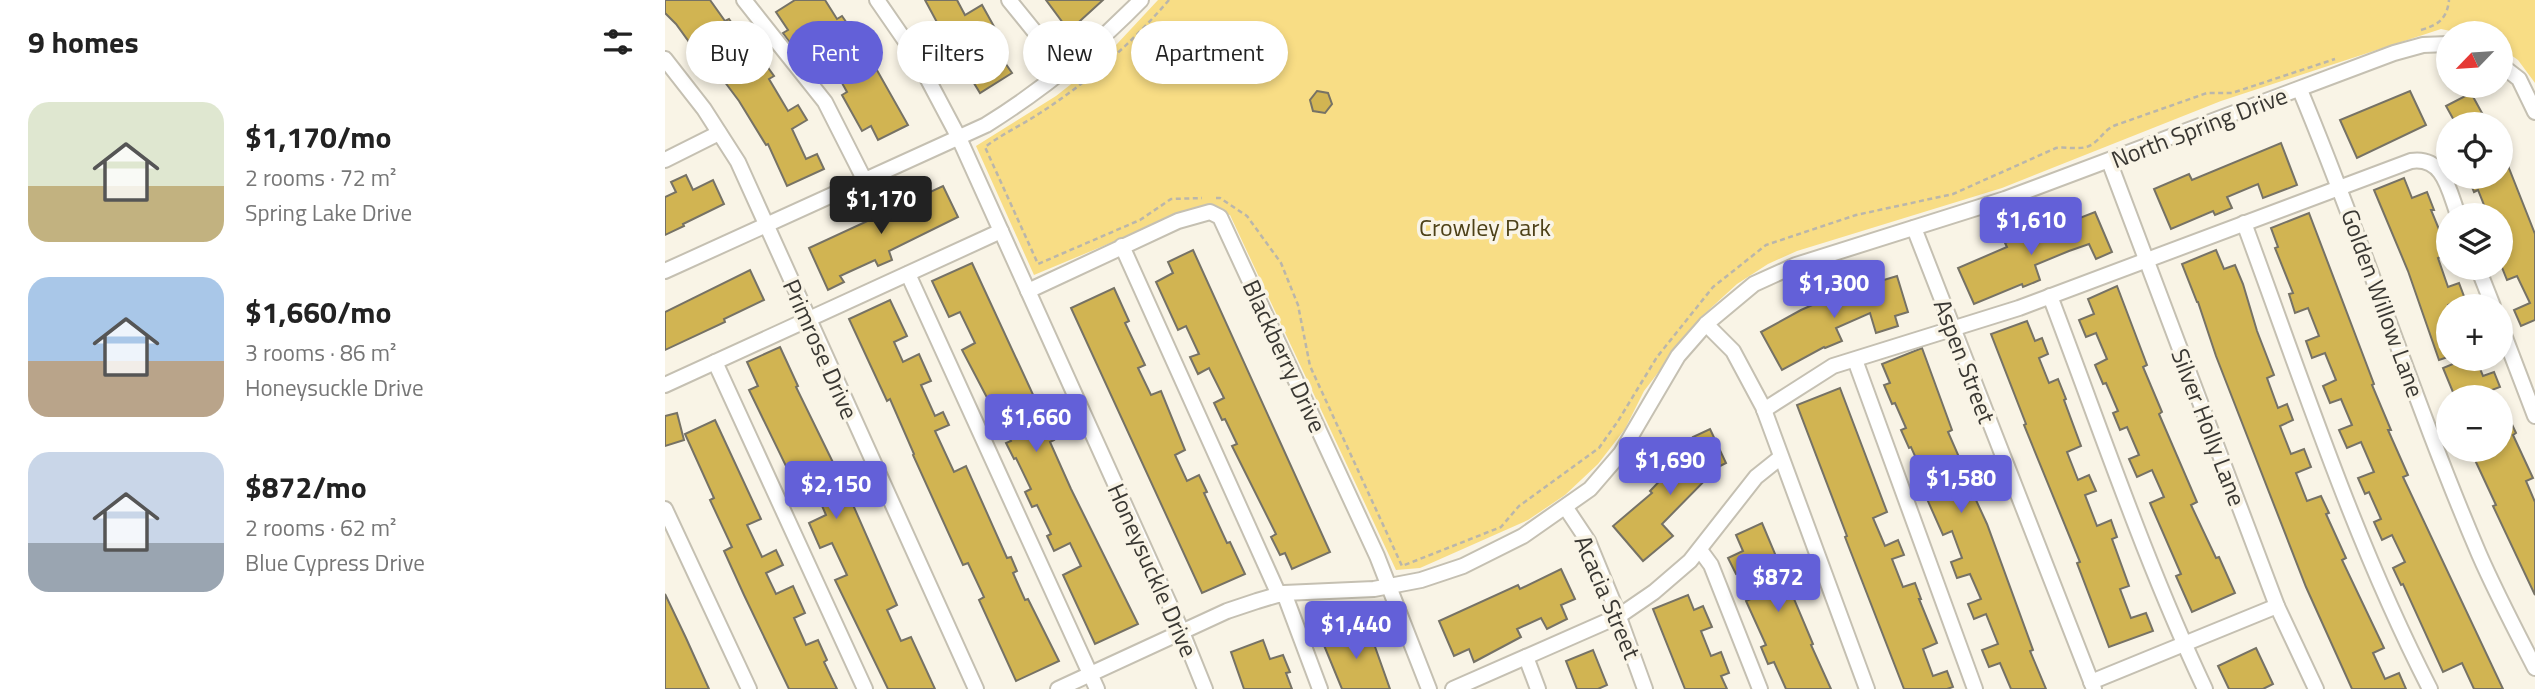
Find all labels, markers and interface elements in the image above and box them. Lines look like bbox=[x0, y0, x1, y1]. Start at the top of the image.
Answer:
text: 9 homes bbox=[28, 19, 139, 65]
chip: Buy bbox=[686, 21, 773, 84]
chip: Rent bbox=[787, 21, 883, 84]
chip: Filters bbox=[897, 21, 1009, 84]
chip: New bbox=[1023, 21, 1117, 84]
chip: Apartment bbox=[1131, 21, 1288, 84]
north arrow bbox=[2436, 21, 2513, 98]
map controls bbox=[2436, 21, 2513, 462]
icon: filters bbox=[599, 23, 637, 61]
street label: North Spring Drive bbox=[2106, 77, 2292, 177]
button: locate bbox=[2436, 112, 2513, 189]
text: $1,170/mo bbox=[245, 114, 391, 160]
icon: home bbox=[84, 130, 168, 214]
text: 2 rooms · 72 m² bbox=[245, 160, 396, 195]
pin: $1,170 bbox=[824, 176, 938, 236]
text: $1,170 bbox=[846, 181, 916, 216]
text: Spring Lake Drive bbox=[245, 195, 412, 230]
pin: $1,610 bbox=[1974, 198, 2088, 257]
text: $1,610 bbox=[1996, 202, 2066, 237]
button: layers bbox=[2436, 203, 2513, 280]
street label: Golden Willow Lane bbox=[2332, 204, 2434, 402]
park label: Crowley Park bbox=[1419, 209, 1552, 245]
pin: $1,300 bbox=[1777, 260, 1891, 320]
text: $1,300 bbox=[1799, 265, 1869, 300]
street label: Primrose Drive bbox=[774, 273, 868, 425]
street label: Blackberry Drive bbox=[1234, 274, 1336, 438]
text: $1,660/mo bbox=[245, 289, 391, 335]
street label: Aspen Street bbox=[1925, 294, 2005, 429]
button: + bbox=[2436, 294, 2513, 371]
icon: home bbox=[84, 305, 168, 389]
text: 3 rooms · 86 m² bbox=[245, 335, 396, 370]
street label: Silver Holly Lane bbox=[2162, 343, 2256, 511]
text: Honeysuckle Drive bbox=[245, 370, 424, 405]
button: − bbox=[2436, 385, 2513, 462]
pin: $1,660 bbox=[979, 394, 1093, 454]
text: $1,660 bbox=[1001, 399, 1071, 434]
pin: $1,690 bbox=[1613, 438, 1727, 497]
text: $1,690 bbox=[1635, 442, 1705, 477]
pin: $1,580 bbox=[1904, 456, 2018, 515]
text: $1,580 bbox=[1926, 460, 1996, 495]
pin: $2,150 bbox=[779, 462, 893, 521]
text: $872/mo bbox=[245, 464, 367, 510]
text: $2,150 bbox=[801, 466, 871, 501]
street label: Honeysuckle Drive bbox=[1099, 478, 1207, 662]
icon: home bbox=[84, 480, 168, 564]
text: 2 rooms · 62 m² bbox=[245, 510, 396, 545]
street label: Acacia Street bbox=[1566, 529, 1650, 665]
text: Blue Cypress Drive bbox=[245, 545, 425, 580]
pin: $872 bbox=[1737, 554, 1819, 614]
text: $872 bbox=[1752, 559, 1804, 594]
pin: $1,440 bbox=[1299, 602, 1413, 661]
text: $1,440 bbox=[1321, 606, 1391, 641]

